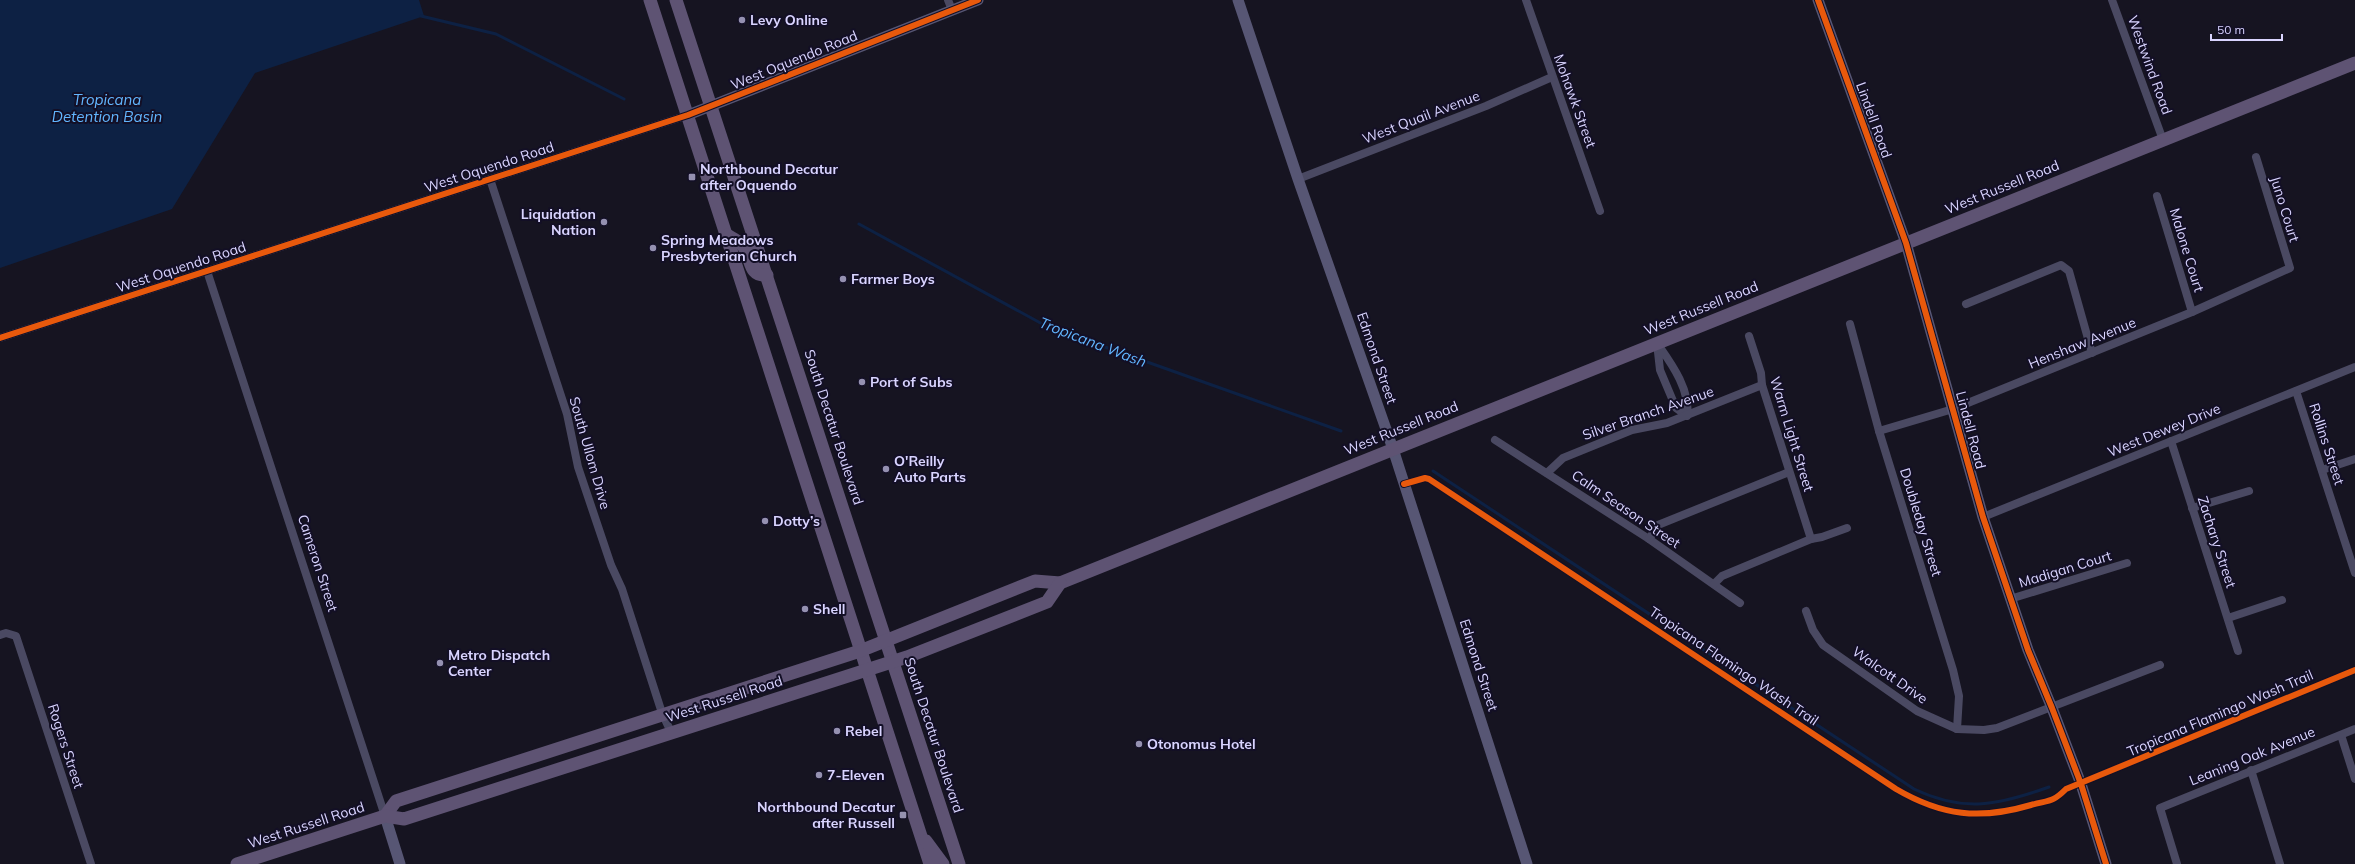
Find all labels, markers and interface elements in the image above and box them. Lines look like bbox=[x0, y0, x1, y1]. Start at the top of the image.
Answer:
place label: Levy Online bbox=[750, 11, 828, 29]
street label: Westwind Road bbox=[2124, 13, 2176, 117]
marker: Levy Online bbox=[737, 15, 747, 25]
scale bar bbox=[2211, 16, 2282, 42]
text: 50 m bbox=[2217, 22, 2245, 37]
street label: West Oquendo Road bbox=[728, 26, 860, 94]
street label: Mohawk Street bbox=[1550, 52, 1600, 150]
street label: Lindell Road bbox=[1852, 79, 1896, 161]
street label: West Quail Avenue bbox=[1360, 86, 1482, 148]
water label: Tropicana Detention Basin bbox=[52, 90, 162, 126]
street label: West Oquendo Road bbox=[422, 138, 556, 196]
street label: West Russell Road bbox=[1942, 156, 2062, 218]
place label: Northbound Decatur after Oquendo bbox=[700, 160, 838, 194]
marker: Northbound Decatur after Oquendo bbox=[687, 172, 697, 182]
street label: Juno Court bbox=[2266, 174, 2304, 244]
place label: Liquidation Nation bbox=[521, 205, 596, 239]
street label: Malone Court bbox=[2166, 206, 2208, 294]
marker: Liquidation Nation bbox=[599, 217, 609, 227]
place label: Spring Meadows Presbyterian Church bbox=[661, 231, 797, 265]
street label: West Oquendo Road bbox=[114, 238, 248, 296]
marker: Spring Meadows Presbyterian Church bbox=[648, 243, 658, 253]
place label: Farmer Boys bbox=[851, 270, 935, 288]
marker: Farmer Boys bbox=[838, 274, 848, 284]
street label: West Russell Road bbox=[1641, 277, 1761, 339]
street label: Edmond Street bbox=[1353, 310, 1401, 406]
water label: Tropicana Wash bbox=[1037, 313, 1150, 371]
street label: Henshaw Avenue bbox=[2025, 313, 2139, 373]
street label: South Decatur Boulevard bbox=[800, 347, 868, 507]
place label: Port of Subs bbox=[870, 373, 953, 391]
street label: Warm Light Street bbox=[1766, 374, 1818, 494]
marker: Port of Subs bbox=[857, 377, 867, 387]
street label: Silver Branch Avenue bbox=[1580, 382, 1716, 444]
street label: Lindell Road bbox=[1952, 389, 1990, 471]
street label: South Ullom Drive bbox=[565, 395, 615, 511]
street label: West Russell Road bbox=[1341, 397, 1461, 459]
street label: West Dewey Drive bbox=[2105, 399, 2223, 461]
street label: Rollins Street bbox=[2305, 401, 2349, 487]
place label: O'Reilly Auto Parts bbox=[894, 452, 966, 486]
marker: O'Reilly Auto Parts bbox=[881, 464, 891, 474]
street label: Calm Season Street bbox=[1568, 466, 1684, 552]
street label: Doubleday Street bbox=[1896, 466, 1946, 578]
street label: Zachary Street bbox=[2194, 494, 2240, 590]
street label: Cameron Street bbox=[294, 512, 342, 614]
place label: Dotty’s bbox=[773, 512, 820, 530]
marker: Dotty’s bbox=[760, 516, 770, 526]
street label: Madigan Court bbox=[2016, 546, 2114, 592]
place label: Shell bbox=[813, 600, 845, 618]
street label: Tropicana Flamingo Wash Trail bbox=[1646, 602, 1822, 730]
marker: Shell bbox=[800, 604, 810, 614]
street label: Edmond Street bbox=[1456, 617, 1502, 713]
street label: Walcott Drive bbox=[1849, 642, 1931, 708]
place label: Metro Dispatch Center bbox=[448, 646, 550, 680]
street label: South Decatur Boulevard bbox=[900, 655, 968, 815]
marker: Metro Dispatch Center bbox=[435, 658, 445, 668]
street label: Tropicana Flamingo Wash Trail bbox=[2124, 666, 2316, 760]
street label: West Russell Road bbox=[663, 672, 785, 726]
street label: Rogers Street bbox=[44, 701, 88, 791]
place label: Rebel bbox=[845, 722, 882, 740]
street label: Leaning Oak Avenue bbox=[2186, 723, 2318, 789]
marker: Rebel bbox=[832, 726, 842, 736]
place label: Otonomus Hotel bbox=[1147, 735, 1256, 753]
marker: Otonomus Hotel bbox=[1134, 739, 1144, 749]
place label: 7-Eleven bbox=[827, 766, 885, 784]
marker: 7-Eleven bbox=[814, 770, 824, 780]
street label: West Russell Road bbox=[245, 798, 367, 852]
place label: Northbound Decatur after Russell bbox=[757, 798, 895, 832]
marker: Northbound Decatur after Russell bbox=[898, 810, 908, 820]

